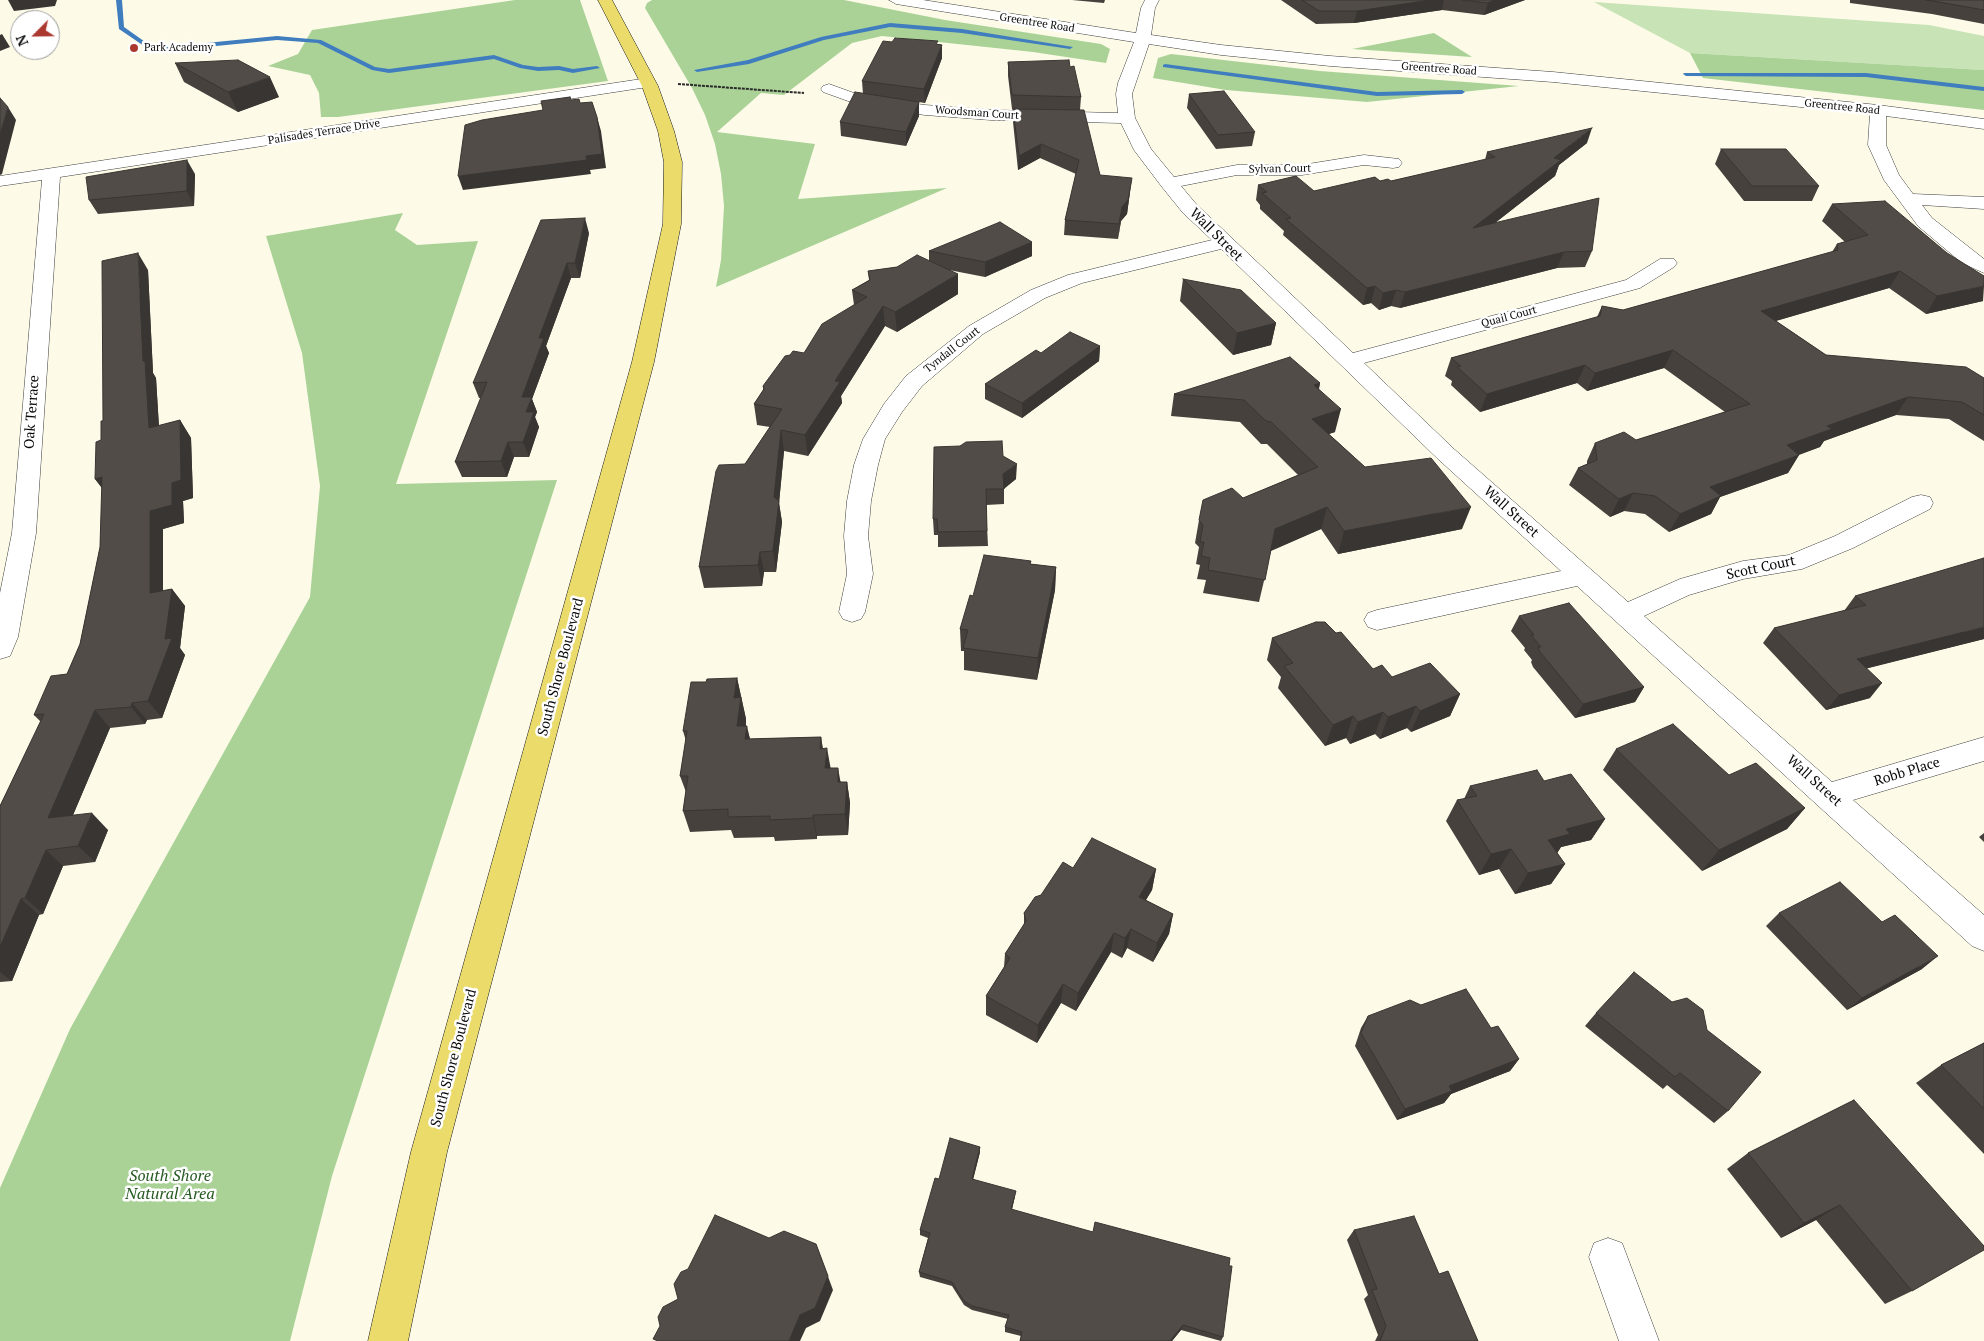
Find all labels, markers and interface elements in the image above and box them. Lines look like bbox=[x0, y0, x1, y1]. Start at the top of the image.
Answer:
north arrow bbox=[10, 10, 60, 60]
street label: Greentree Road bbox=[998, 11, 1076, 35]
text: N bbox=[11, 32, 32, 49]
place label: Park Academy bbox=[144, 41, 213, 55]
marker: Park Academy bbox=[128, 42, 140, 54]
street label: Greentree Road bbox=[1401, 60, 1477, 78]
street label: Greentree Road bbox=[1804, 96, 1880, 118]
street label: Woodsman Court bbox=[934, 103, 1020, 123]
street label: Palisades Terrace Drive bbox=[267, 117, 381, 147]
street label: Sylvan Court bbox=[1249, 162, 1311, 176]
street label: Wall Street bbox=[1186, 205, 1246, 265]
street label: Quail Court bbox=[1480, 303, 1538, 331]
street label: Tyndall Court bbox=[921, 324, 983, 376]
street label: Oak Terrace bbox=[21, 374, 43, 450]
street label: Wall Street bbox=[1480, 483, 1542, 541]
street label: Scott Court bbox=[1725, 552, 1797, 584]
street label: South Shore Boulevard bbox=[534, 596, 588, 738]
street label: Wall Street bbox=[1783, 752, 1845, 810]
street label: Robb Place bbox=[1872, 754, 1942, 790]
street label: South Shore Boulevard bbox=[427, 987, 481, 1129]
park label: South Shore Natural Area bbox=[125, 1166, 215, 1204]

